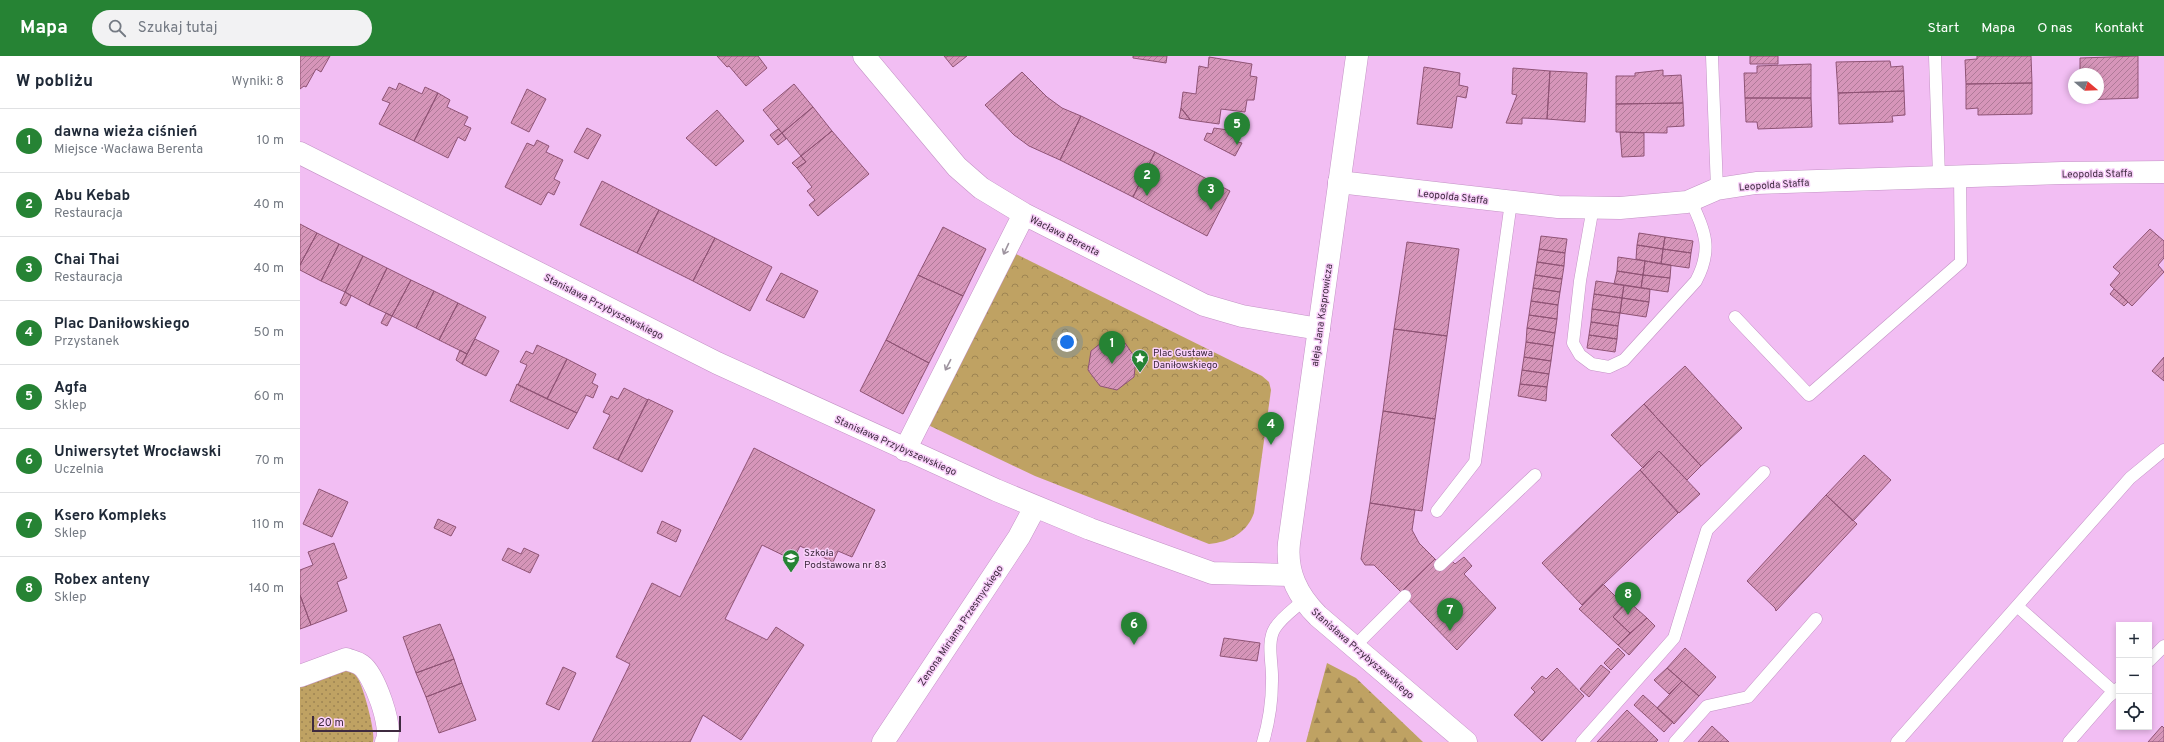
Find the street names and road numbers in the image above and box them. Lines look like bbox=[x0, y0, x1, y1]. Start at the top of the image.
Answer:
street label: Leopolda Staffa bbox=[2062, 167, 2133, 182]
street label: Leopolda Staffa bbox=[1738, 177, 1810, 194]
street label: Leopolda Staffa bbox=[1417, 187, 1489, 208]
street label: Wacława Berenta bbox=[1027, 213, 1101, 260]
street label: aleja Jana Kasprowicza bbox=[1309, 263, 1336, 367]
street label: Stanisława Przybyszewskiego bbox=[541, 271, 666, 343]
street label: Stanisława Przybyszewskiego bbox=[832, 413, 959, 479]
street label: Zenona Miriama Przesmyckiego bbox=[916, 563, 1007, 689]
street label: Stanisława Przybyszewskiego bbox=[1308, 606, 1417, 703]

